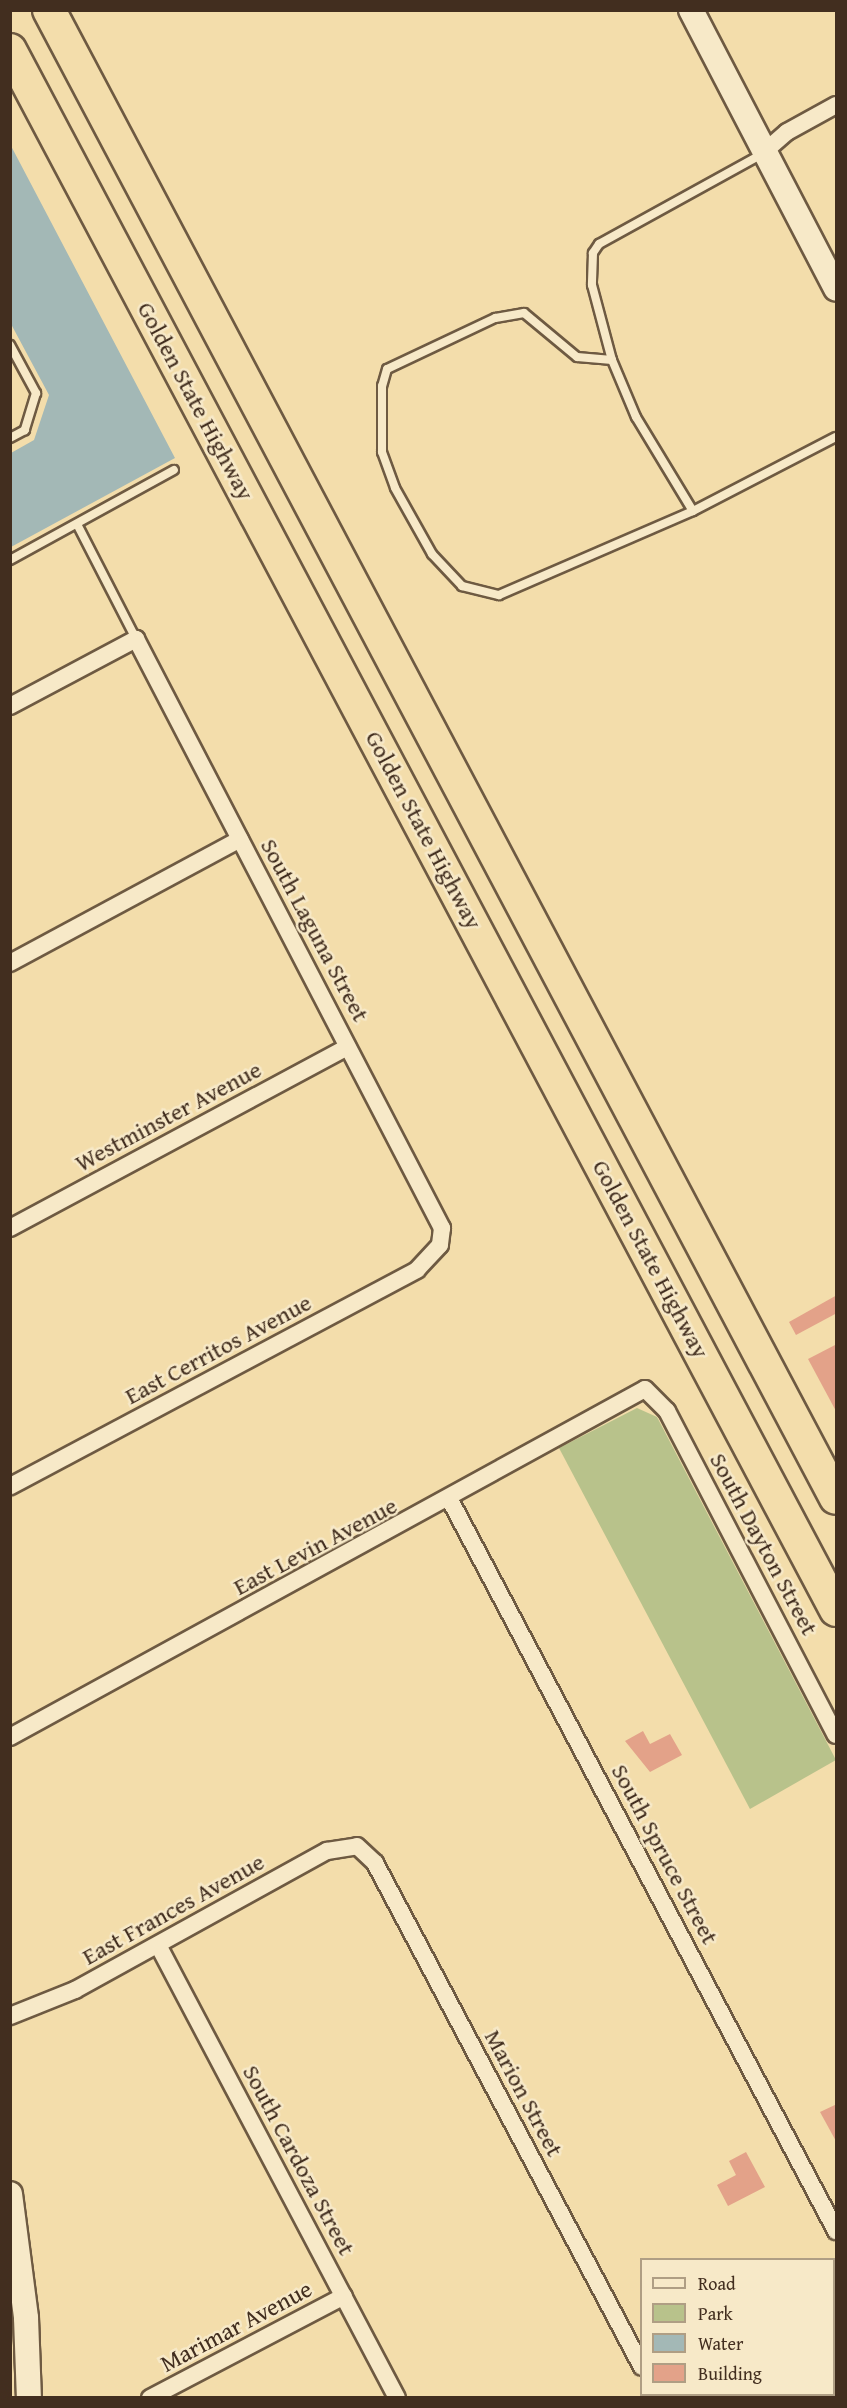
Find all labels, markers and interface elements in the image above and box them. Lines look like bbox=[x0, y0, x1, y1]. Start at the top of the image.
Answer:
street label: Golden State Highway bbox=[132, 297, 260, 505]
street label: Golden State Highway bbox=[360, 726, 488, 934]
street label: South Laguna Street bbox=[255, 834, 375, 1026]
street label: Westminster Avenue bbox=[70, 1055, 266, 1177]
street label: Golden State Highway bbox=[587, 1155, 715, 1363]
street label: East Cerritos Avenue bbox=[120, 1288, 316, 1410]
street label: South Dayton Street bbox=[704, 1448, 824, 1640]
street label: East Levin Avenue bbox=[228, 1491, 402, 1601]
street label: South Spruce Street bbox=[605, 1759, 725, 1949]
street label: East Frances Avenue bbox=[77, 1847, 269, 1971]
street label: Marion Street bbox=[479, 2025, 569, 2161]
street label: South Cardoza Street bbox=[237, 2060, 361, 2260]
legend bbox=[640, 2258, 835, 2396]
text: Road bbox=[698, 2270, 736, 2297]
street label: Marimar Avenue bbox=[155, 2274, 317, 2378]
text: Park bbox=[698, 2300, 733, 2327]
text: Water bbox=[698, 2330, 743, 2357]
text: Building bbox=[698, 2360, 762, 2387]

